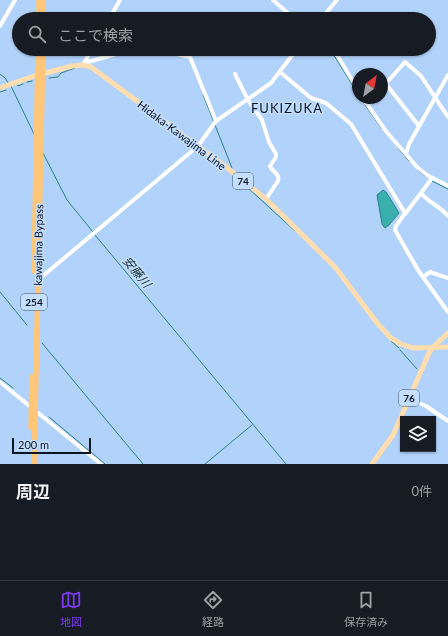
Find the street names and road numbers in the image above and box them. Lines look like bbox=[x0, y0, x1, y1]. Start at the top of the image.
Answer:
street label: Hidaka-Kawajima Line bbox=[135, 98, 229, 173]
road number: 74 bbox=[233, 173, 253, 189]
street label: kawajima Bypass bbox=[31, 204, 45, 286]
road number: 254 bbox=[21, 294, 47, 310]
road number: 76 bbox=[399, 390, 419, 406]

